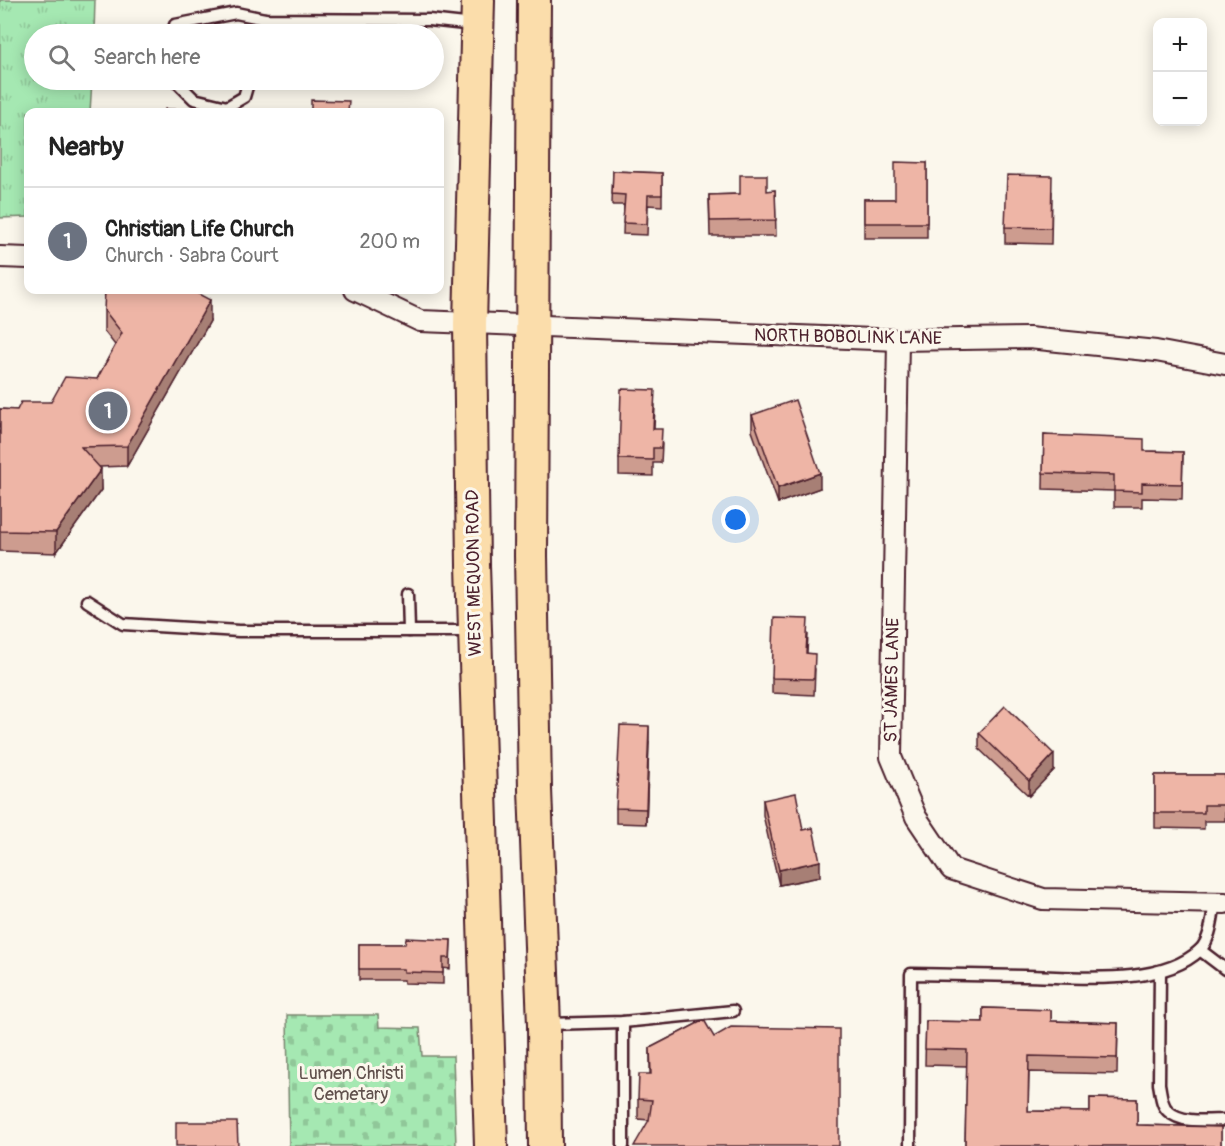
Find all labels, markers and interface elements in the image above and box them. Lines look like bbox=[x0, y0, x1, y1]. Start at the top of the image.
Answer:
map controls bbox=[1153, 18, 1207, 126]
button: + bbox=[1153, 18, 1207, 72]
search box bbox=[24, 24, 444, 90]
icon: search bbox=[45, 41, 78, 74]
text: Search here bbox=[93, 43, 200, 71]
button: − bbox=[1153, 72, 1207, 126]
text: Nearby bbox=[48, 131, 124, 163]
text: Christian Life Church bbox=[105, 215, 294, 243]
text: 1 bbox=[64, 229, 71, 254]
text: 200 m bbox=[359, 229, 420, 254]
text: Church · Sabra Court bbox=[105, 243, 279, 268]
street label: NORTH BOBOLINK LANE bbox=[754, 324, 942, 350]
pin: 1 bbox=[88, 388, 128, 434]
street label: WEST MEQUON ROAD bbox=[461, 489, 487, 657]
your location bbox=[721, 505, 750, 534]
street label: ST JAMES LANE bbox=[879, 617, 905, 743]
park label: Lumen Christi Cemetary bbox=[299, 1062, 403, 1106]

